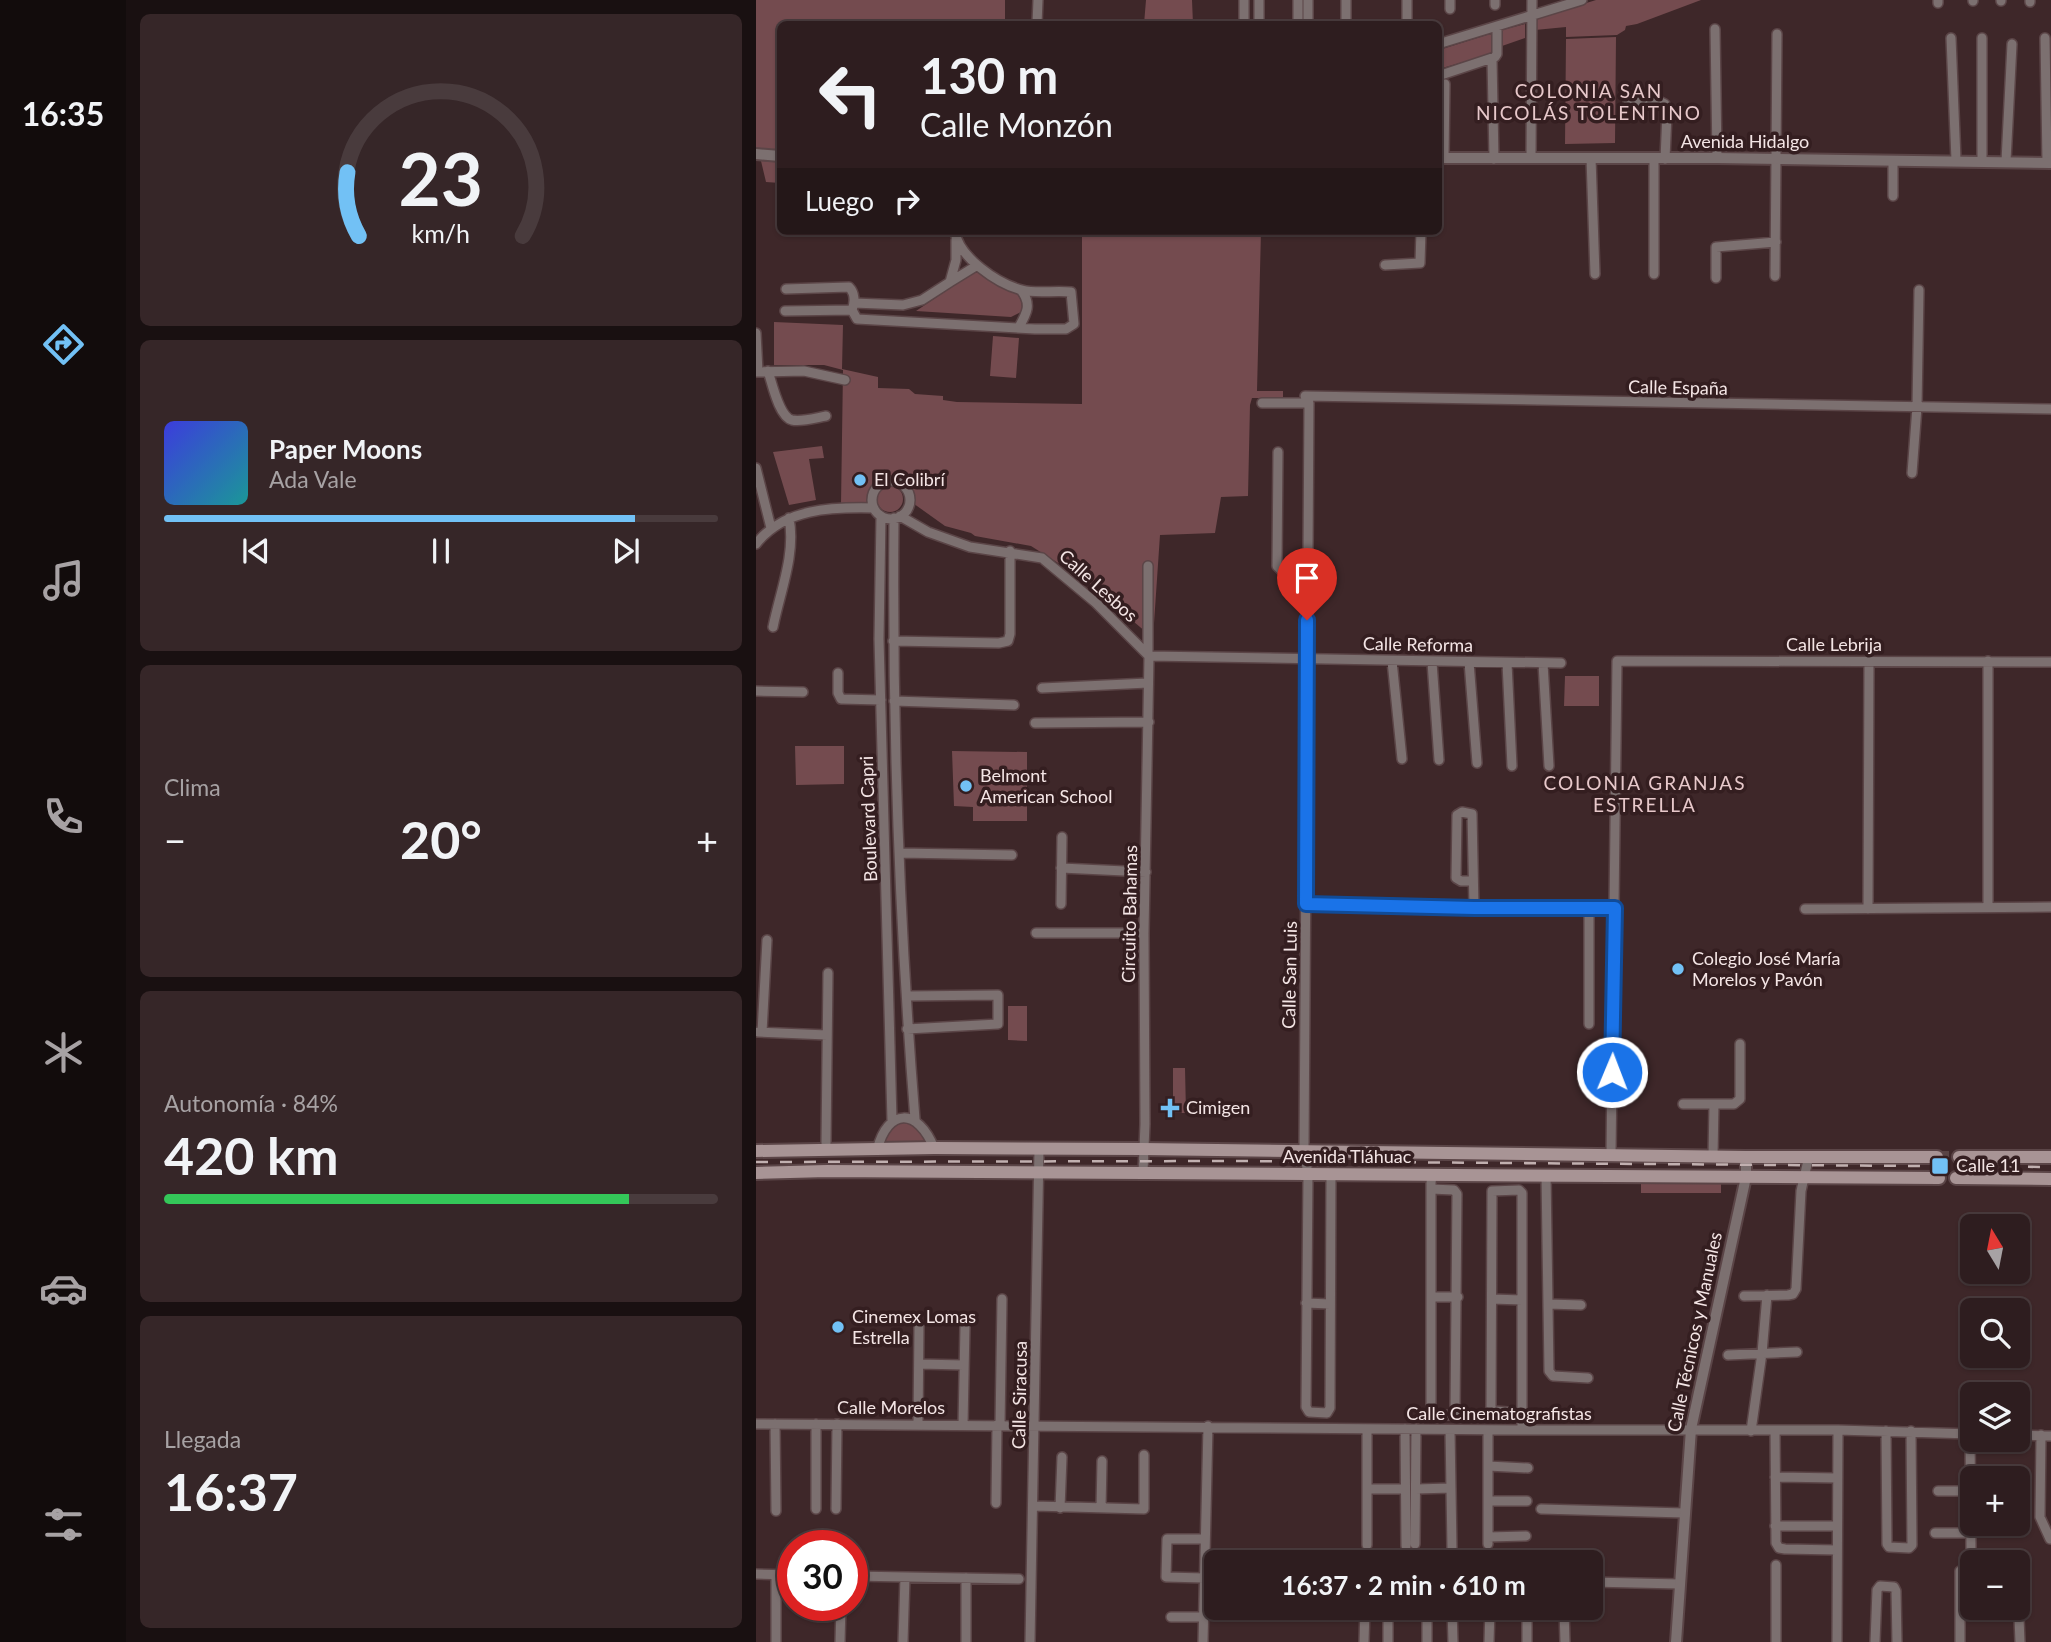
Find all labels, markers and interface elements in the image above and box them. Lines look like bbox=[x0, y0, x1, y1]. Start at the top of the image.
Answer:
text: 130 m bbox=[920, 46, 1058, 104]
icon: left bbox=[805, 49, 896, 140]
district label: COLONIA SAN NICOLÁS TOLENTINO bbox=[1476, 79, 1702, 124]
text: 16:35 bbox=[22, 94, 104, 133]
text: Calle Monzón bbox=[920, 105, 1113, 144]
street label: Avenida Hidalgo bbox=[1681, 130, 1809, 152]
text: 23 bbox=[399, 134, 483, 222]
icon: right bbox=[888, 182, 926, 220]
text: Luego bbox=[805, 185, 874, 217]
text: km/h bbox=[412, 218, 470, 248]
icon: directions bbox=[39, 320, 88, 369]
street label: Calle España bbox=[1628, 375, 1728, 399]
text: Paper Moons bbox=[269, 433, 422, 465]
text: Ada Vale bbox=[269, 465, 357, 493]
place label: El Colibrí bbox=[874, 468, 945, 490]
marker: El Colibrí bbox=[852, 472, 868, 488]
icon: previous bbox=[237, 532, 275, 570]
icon: pause bbox=[422, 532, 460, 570]
icon: next bbox=[607, 532, 645, 570]
street label: Calle Lesbos bbox=[1055, 544, 1142, 626]
pin bbox=[1277, 548, 1337, 620]
icon: music bbox=[39, 556, 88, 605]
icon: arrive bbox=[1288, 559, 1326, 597]
street label: Calle Reforma bbox=[1363, 632, 1473, 656]
street label: Calle Lebrija bbox=[1786, 633, 1882, 655]
street label: Boulevard Capri bbox=[855, 756, 881, 882]
place label: Belmont American School bbox=[980, 764, 1113, 807]
district label: COLONIA GRANJAS ESTRELLA bbox=[1543, 771, 1747, 816]
text: Clima bbox=[164, 773, 221, 801]
marker: Belmont American School bbox=[958, 778, 974, 794]
icon: phone bbox=[39, 792, 88, 841]
text: 20° bbox=[400, 808, 482, 870]
text: − bbox=[164, 817, 186, 863]
text: + bbox=[696, 817, 718, 863]
street label: Circuito Bahamas bbox=[1117, 845, 1141, 983]
street label: Calle San Luis bbox=[1277, 921, 1301, 1029]
place label: Colegio José María Morelos y Pavón bbox=[1692, 947, 1840, 990]
marker: Colegio José María Morelos y Pavón bbox=[1670, 961, 1686, 977]
icon: climate bbox=[39, 1028, 88, 1077]
position arrow bbox=[1575, 1035, 1649, 1109]
text: Autonomía · 84% bbox=[164, 1089, 338, 1117]
place label: Cimigen bbox=[1186, 1096, 1250, 1118]
marker: Cimigen bbox=[1160, 1098, 1180, 1118]
text: 420 km bbox=[164, 1124, 338, 1186]
street label: Avenida Tláhuac bbox=[1283, 1145, 1412, 1167]
place label: Calle 11 bbox=[1956, 1154, 2020, 1176]
marker: Calle 11 bbox=[1930, 1156, 1950, 1176]
north arrow bbox=[1960, 1214, 2030, 1284]
map controls bbox=[1960, 1214, 2030, 1620]
street label: Calle Técnicos y Manuales bbox=[1662, 1230, 1726, 1434]
icon: car bbox=[39, 1264, 88, 1313]
button: search bbox=[1960, 1298, 2030, 1368]
place label: Cinemex Lomas Estrella bbox=[852, 1305, 976, 1348]
marker: Cinemex Lomas Estrella bbox=[830, 1319, 846, 1335]
street label: Calle Siracusa bbox=[1007, 1341, 1031, 1449]
button: layers bbox=[1960, 1382, 2030, 1452]
street label: Calle Morelos bbox=[837, 1396, 945, 1418]
street label: Calle Cinematografistas bbox=[1406, 1402, 1592, 1424]
text: Llegada bbox=[164, 1425, 241, 1453]
text: 16:37 bbox=[164, 1460, 298, 1522]
button: + bbox=[1960, 1466, 2030, 1536]
icon: filters bbox=[39, 1500, 88, 1549]
speed limit sign: 30 bbox=[777, 1530, 868, 1621]
button: − bbox=[1960, 1550, 2030, 1620]
text: 16:37 · 2 min · 610 m bbox=[1281, 1569, 1526, 1601]

